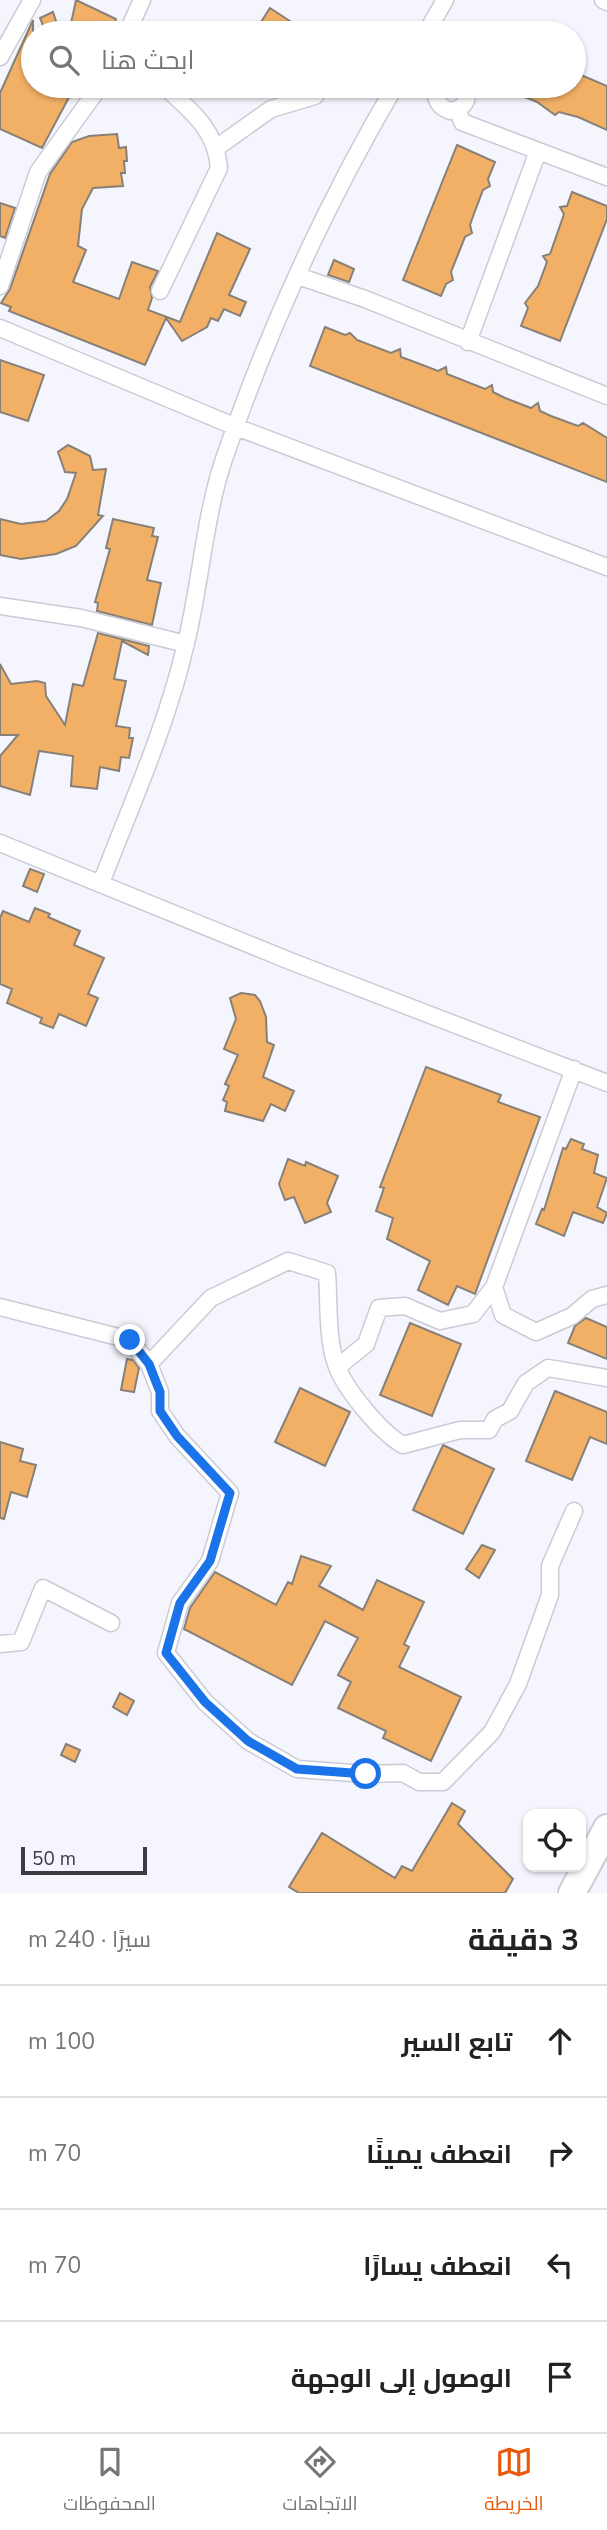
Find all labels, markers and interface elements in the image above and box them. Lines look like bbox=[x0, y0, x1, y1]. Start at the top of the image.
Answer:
search box bbox=[21, 21, 586, 98]
icon: search bbox=[45, 41, 83, 79]
text: ابحث هنا bbox=[101, 43, 195, 78]
route end bbox=[114, 1324, 145, 1355]
route start bbox=[350, 1758, 381, 1789]
map controls bbox=[523, 1809, 586, 1872]
button: locate bbox=[523, 1809, 586, 1872]
scale bar bbox=[21, 1844, 147, 1876]
text: 50 m bbox=[32, 1846, 76, 1872]
text: 3 دقيقة bbox=[468, 1920, 579, 1961]
text: سيرًا · 240 m bbox=[28, 1924, 151, 1955]
icon: ahead bbox=[541, 2022, 579, 2060]
text: تابع السير bbox=[402, 2025, 512, 2060]
text: 100 m bbox=[28, 2026, 95, 2057]
icon: right bbox=[541, 2134, 579, 2172]
text: انعطف يمينًا bbox=[366, 2137, 512, 2172]
text: 70 m bbox=[28, 2138, 81, 2169]
icon: left bbox=[541, 2246, 579, 2284]
text: انعطف يسارًا bbox=[363, 2249, 512, 2284]
text: 70 m bbox=[28, 2250, 81, 2281]
icon: arrive bbox=[541, 2358, 579, 2396]
text: الوصول إلى الوجهة bbox=[291, 2361, 512, 2396]
tab: المحفوظات bbox=[63, 2443, 156, 2521]
tab: الاتجاهات bbox=[282, 2443, 358, 2521]
tab: الخريطة bbox=[484, 2443, 544, 2521]

